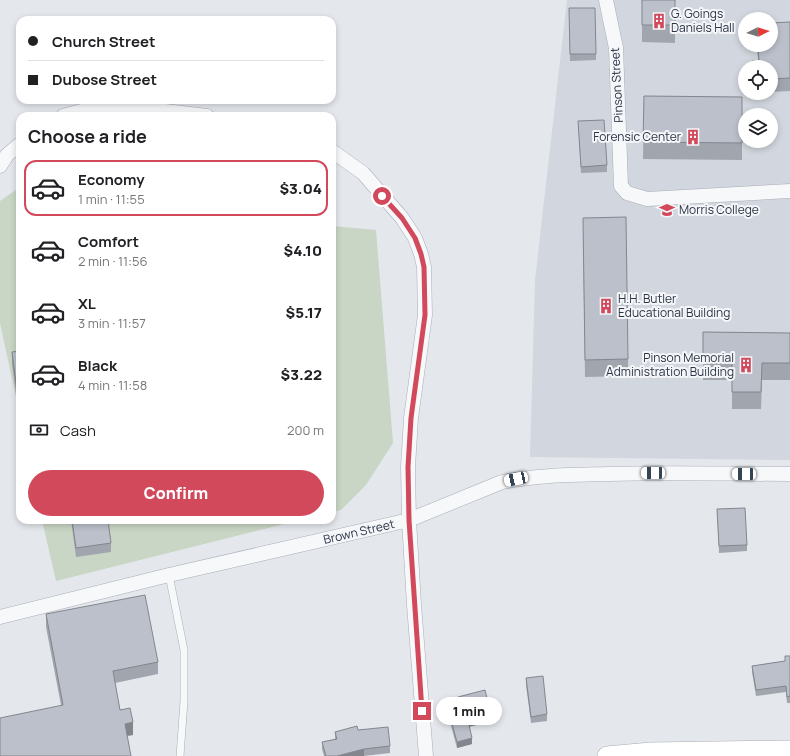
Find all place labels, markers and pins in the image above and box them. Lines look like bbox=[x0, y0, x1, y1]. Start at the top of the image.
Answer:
place label: G. Goings Daniels Hall bbox=[671, 5, 735, 36]
building icon: G. Goings Daniels Hall bbox=[650, 12, 668, 30]
place label: Forensic Center bbox=[593, 128, 682, 145]
building icon: Forensic Center bbox=[684, 128, 702, 146]
school or university icon: Morris College bbox=[658, 201, 676, 219]
place label: Morris College bbox=[679, 201, 759, 218]
place label: H.H. Butler Educational Building bbox=[618, 290, 730, 321]
building icon: H.H. Butler Educational Building bbox=[597, 297, 615, 315]
place label: Pinson Memorial Administration Building bbox=[606, 349, 734, 380]
building icon: Pinson Memorial Administration Building bbox=[737, 356, 755, 374]

